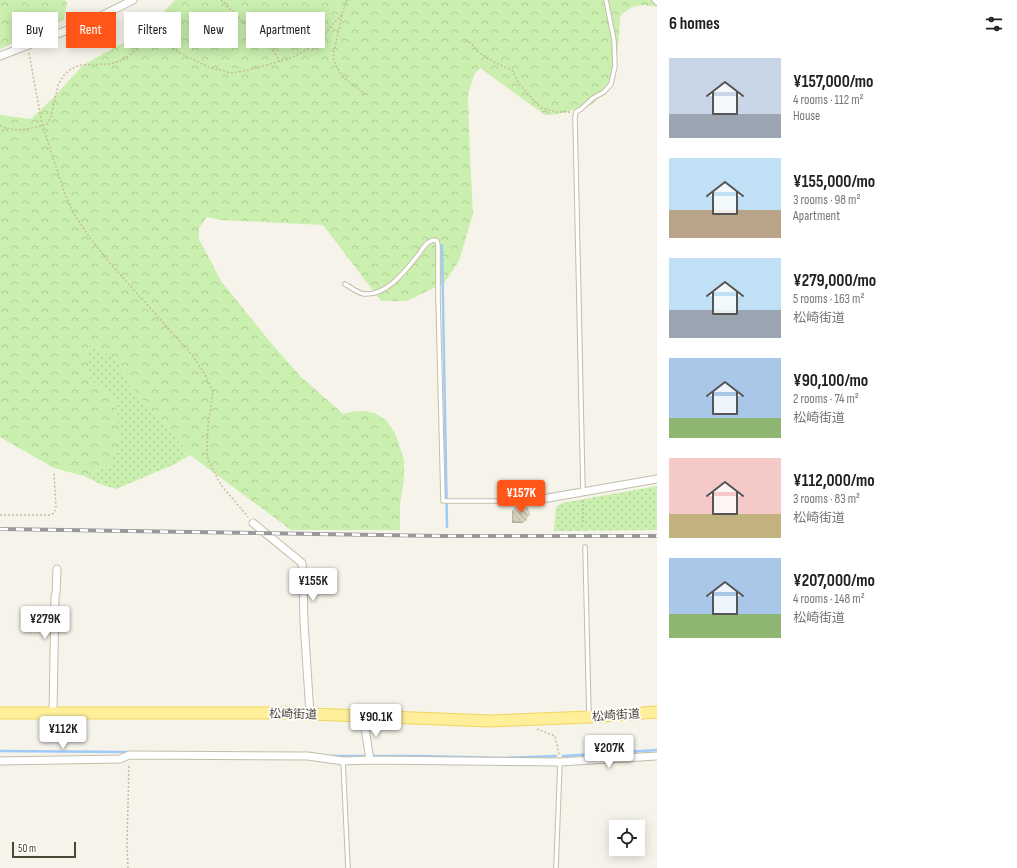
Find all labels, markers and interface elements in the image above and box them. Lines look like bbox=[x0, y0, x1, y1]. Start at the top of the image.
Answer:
chip: Buy bbox=[12, 12, 58, 48]
chip: Rent bbox=[66, 12, 116, 48]
chip: Filters bbox=[124, 12, 181, 48]
chip: New bbox=[189, 12, 238, 48]
chip: Apartment bbox=[246, 12, 325, 48]
icon: filters bbox=[983, 13, 1005, 35]
text: 6 homes bbox=[669, 14, 720, 34]
text: ¥157,000/mo bbox=[793, 72, 874, 92]
icon: home bbox=[701, 74, 749, 122]
text: 4 rooms · 112 m² bbox=[793, 92, 864, 108]
text: House bbox=[793, 108, 820, 124]
text: ¥155,000/mo bbox=[793, 172, 875, 192]
icon: home bbox=[701, 174, 749, 222]
text: 3 rooms · 98 m² bbox=[793, 192, 860, 208]
text: Apartment bbox=[793, 208, 840, 224]
text: ¥279,000/mo bbox=[793, 271, 876, 291]
icon: home bbox=[701, 274, 749, 322]
text: 5 rooms · 163 m² bbox=[793, 291, 864, 307]
text: 松崎街道 bbox=[793, 310, 845, 326]
text: ¥90,100/mo bbox=[793, 371, 868, 391]
icon: home bbox=[701, 374, 749, 422]
text: 2 rooms · 74 m² bbox=[793, 391, 859, 407]
text: 松崎街道 bbox=[793, 410, 845, 426]
text: ¥112,000/mo bbox=[793, 471, 875, 491]
icon: home bbox=[701, 474, 749, 522]
pin: ¥157K bbox=[493, 480, 549, 514]
text: ¥157K bbox=[506, 485, 536, 501]
text: 3 rooms · 83 m² bbox=[793, 491, 860, 507]
text: 松崎街道 bbox=[793, 510, 845, 526]
pin: ¥155K bbox=[285, 568, 341, 602]
text: ¥207,000/mo bbox=[793, 571, 875, 591]
text: ¥155K bbox=[298, 573, 328, 589]
icon: home bbox=[701, 574, 749, 622]
text: 4 rooms · 148 m² bbox=[793, 591, 865, 607]
pin: ¥279K bbox=[17, 606, 73, 640]
text: 松崎街道 bbox=[793, 610, 845, 626]
text: ¥279K bbox=[30, 611, 60, 627]
pin: ¥90.1K bbox=[343, 704, 409, 738]
street label: 松崎街道 bbox=[592, 706, 641, 725]
street label: 松崎街道 bbox=[269, 707, 317, 722]
text: ¥90.1K bbox=[359, 709, 393, 725]
pin: ¥112K bbox=[35, 716, 91, 750]
text: ¥112K bbox=[48, 721, 78, 737]
pin: ¥207K bbox=[581, 735, 637, 769]
text: ¥207K bbox=[594, 740, 624, 756]
map controls bbox=[609, 820, 645, 856]
button: locate bbox=[609, 820, 645, 856]
scale bar bbox=[12, 840, 76, 859]
text: 50 m bbox=[18, 842, 36, 855]

